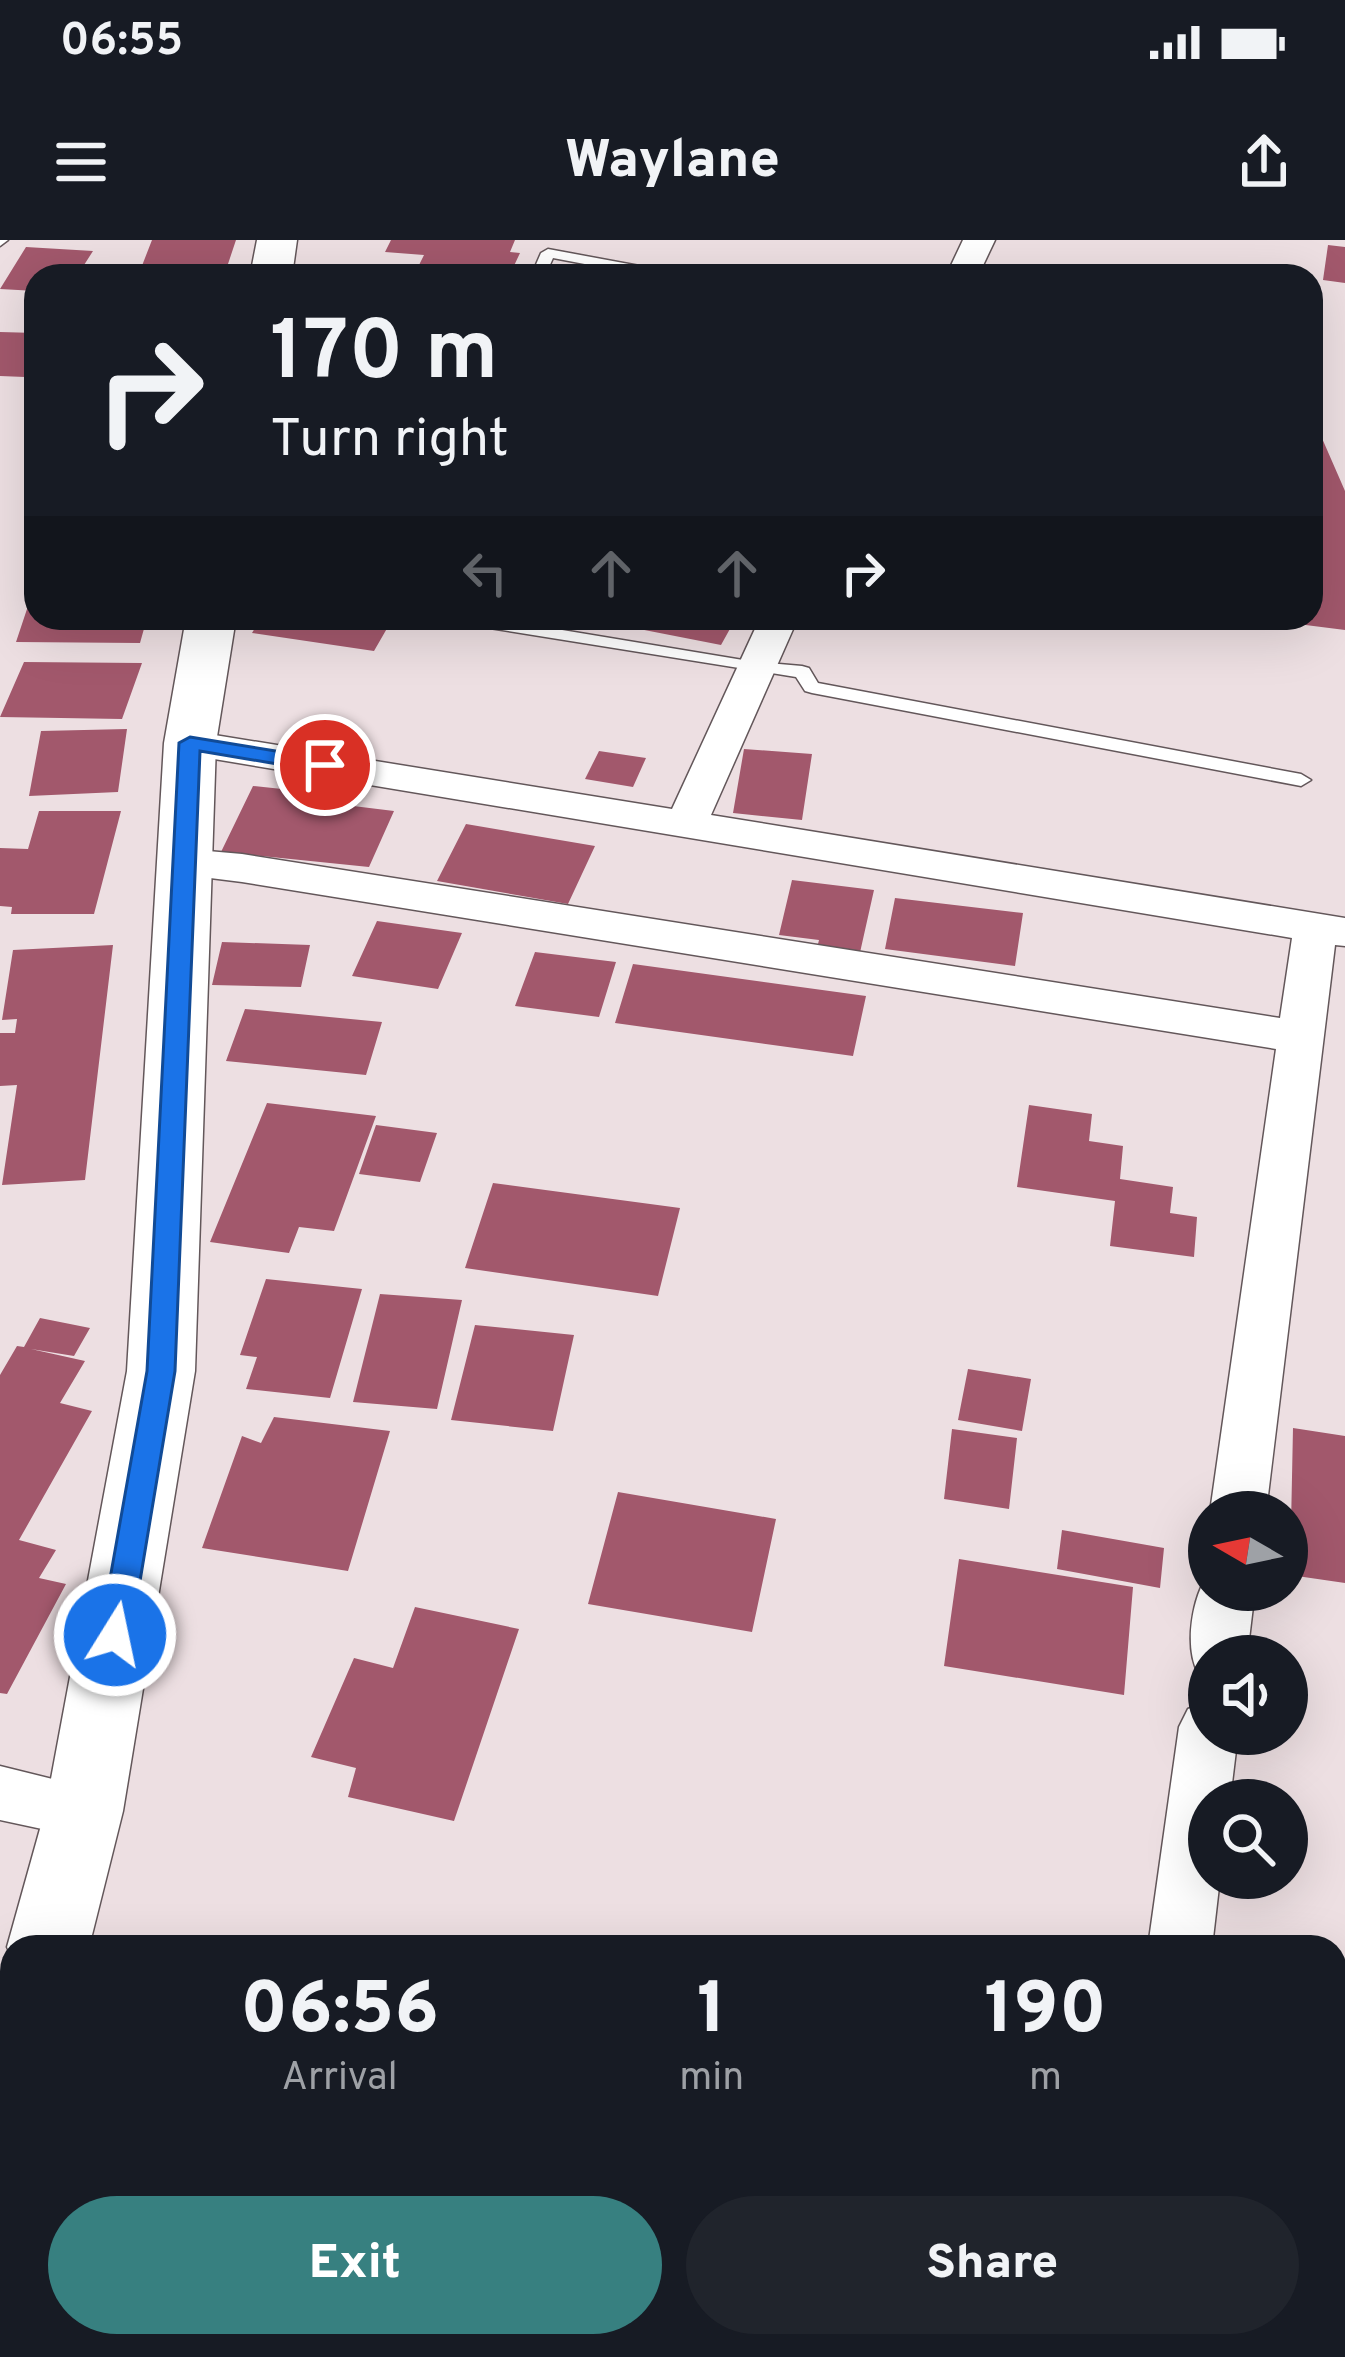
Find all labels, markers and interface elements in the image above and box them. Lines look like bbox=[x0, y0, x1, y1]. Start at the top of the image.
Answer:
text: 06:55 bbox=[60, 14, 183, 71]
text: Waylane bbox=[565, 128, 780, 197]
icon: menu bbox=[48, 129, 114, 195]
icon: share bbox=[1231, 129, 1297, 195]
text: 170 m bbox=[270, 303, 498, 409]
icon: right bbox=[72, 312, 228, 468]
text: Turn right bbox=[270, 407, 509, 476]
icon: left bbox=[452, 540, 518, 606]
icon: ahead bbox=[578, 540, 644, 606]
icon: ahead bbox=[704, 540, 770, 606]
icon: right bbox=[830, 540, 896, 606]
pin bbox=[274, 714, 376, 816]
icon: arrive bbox=[292, 732, 358, 798]
north arrow bbox=[1188, 1491, 1308, 1611]
map controls bbox=[1188, 1491, 1308, 1899]
position arrow bbox=[52, 1572, 178, 1698]
button: sound bbox=[1188, 1635, 1308, 1755]
button: search bbox=[1188, 1779, 1308, 1899]
text: 06:56 bbox=[240, 1967, 439, 2059]
text: 1 bbox=[697, 1967, 726, 2059]
text: 190 bbox=[984, 1967, 1107, 2059]
text: Arrival bbox=[281, 2055, 398, 2104]
text: min bbox=[679, 2055, 744, 2104]
text: m bbox=[1029, 2055, 1062, 2104]
button: Exit bbox=[48, 2196, 662, 2334]
button: Share bbox=[686, 2196, 1299, 2334]

